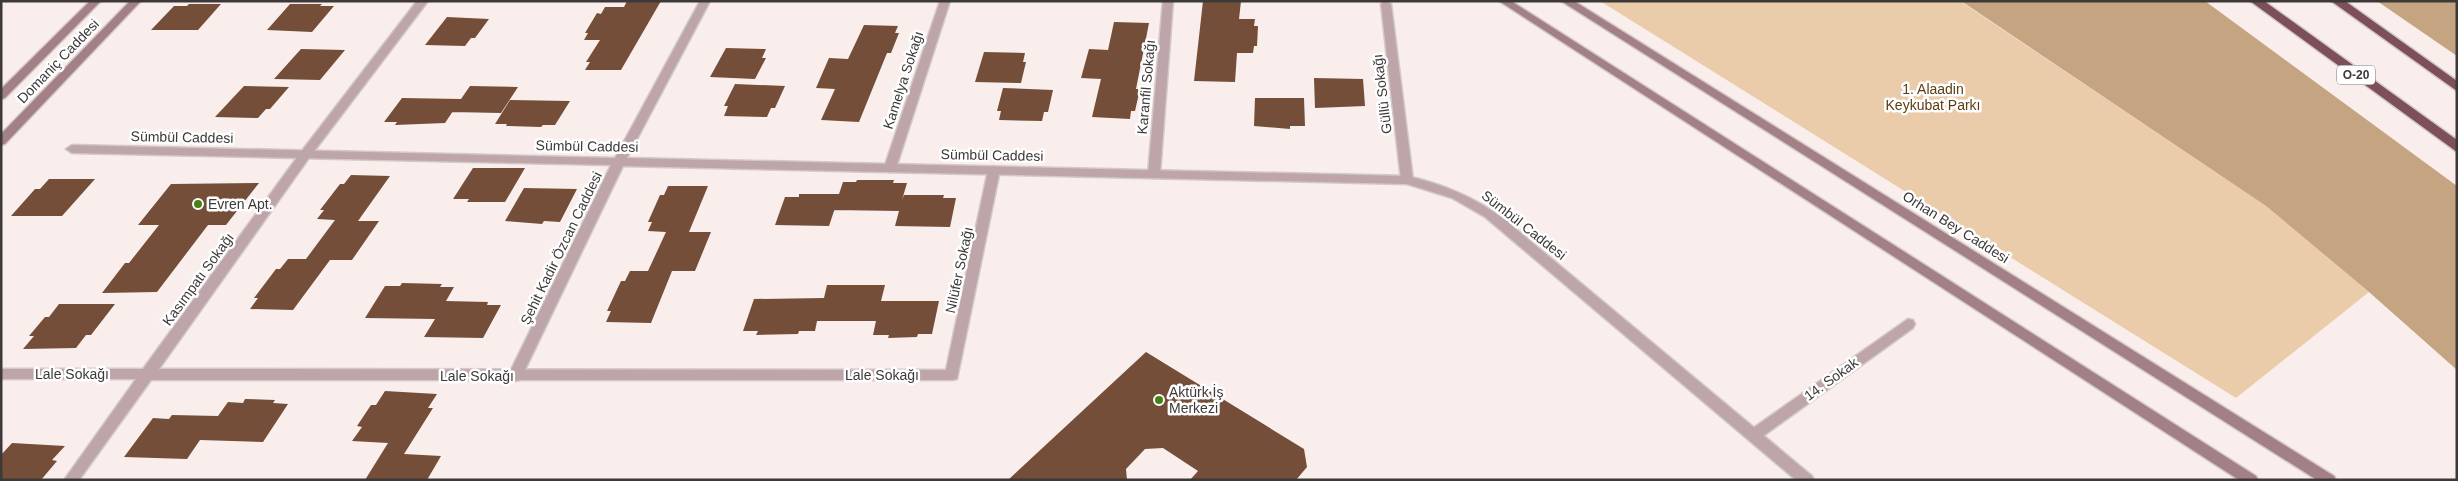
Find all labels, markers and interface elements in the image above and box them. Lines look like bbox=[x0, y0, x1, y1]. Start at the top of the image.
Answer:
street label: Domaniç Caddesi bbox=[14, 16, 102, 106]
street label: Kamelya Sokağı bbox=[880, 29, 926, 131]
street label: Karanfil Sokağı bbox=[1134, 39, 1158, 135]
street label: Güllü Sokağı bbox=[1369, 53, 1395, 135]
road number: O-20 bbox=[2337, 66, 2375, 84]
park label: 1. Alaadin Keykubat Parkı bbox=[1886, 81, 1980, 113]
street label: Sümbül Caddesi bbox=[131, 128, 233, 146]
street label: Sümbül Caddesi bbox=[536, 137, 638, 155]
street label: Sümbül Caddesi bbox=[941, 146, 1043, 164]
street label: Şehit Kadir Özcan Caddesi bbox=[516, 169, 605, 327]
street label: Sümbül Caddesi bbox=[1479, 187, 1569, 263]
street label: Orhan Bey Caddesi bbox=[1900, 188, 2012, 266]
place label: Evren Apt. bbox=[208, 196, 273, 212]
marker: Evren Apt. bbox=[192, 198, 204, 210]
street label: Nilüfer Sokağı bbox=[942, 225, 976, 315]
street label: Kasımpatı Sokağı bbox=[159, 230, 237, 328]
street label: 14. Sokak bbox=[1801, 354, 1862, 404]
street label: Lale Sokağı bbox=[35, 366, 109, 382]
street label: Lale Sokağı bbox=[845, 367, 919, 383]
street label: Lale Sokağı bbox=[440, 368, 514, 384]
place label: Aktürk İş Merkezi bbox=[1169, 383, 1223, 416]
marker: Aktürk İş Merkezi bbox=[1153, 394, 1165, 406]

